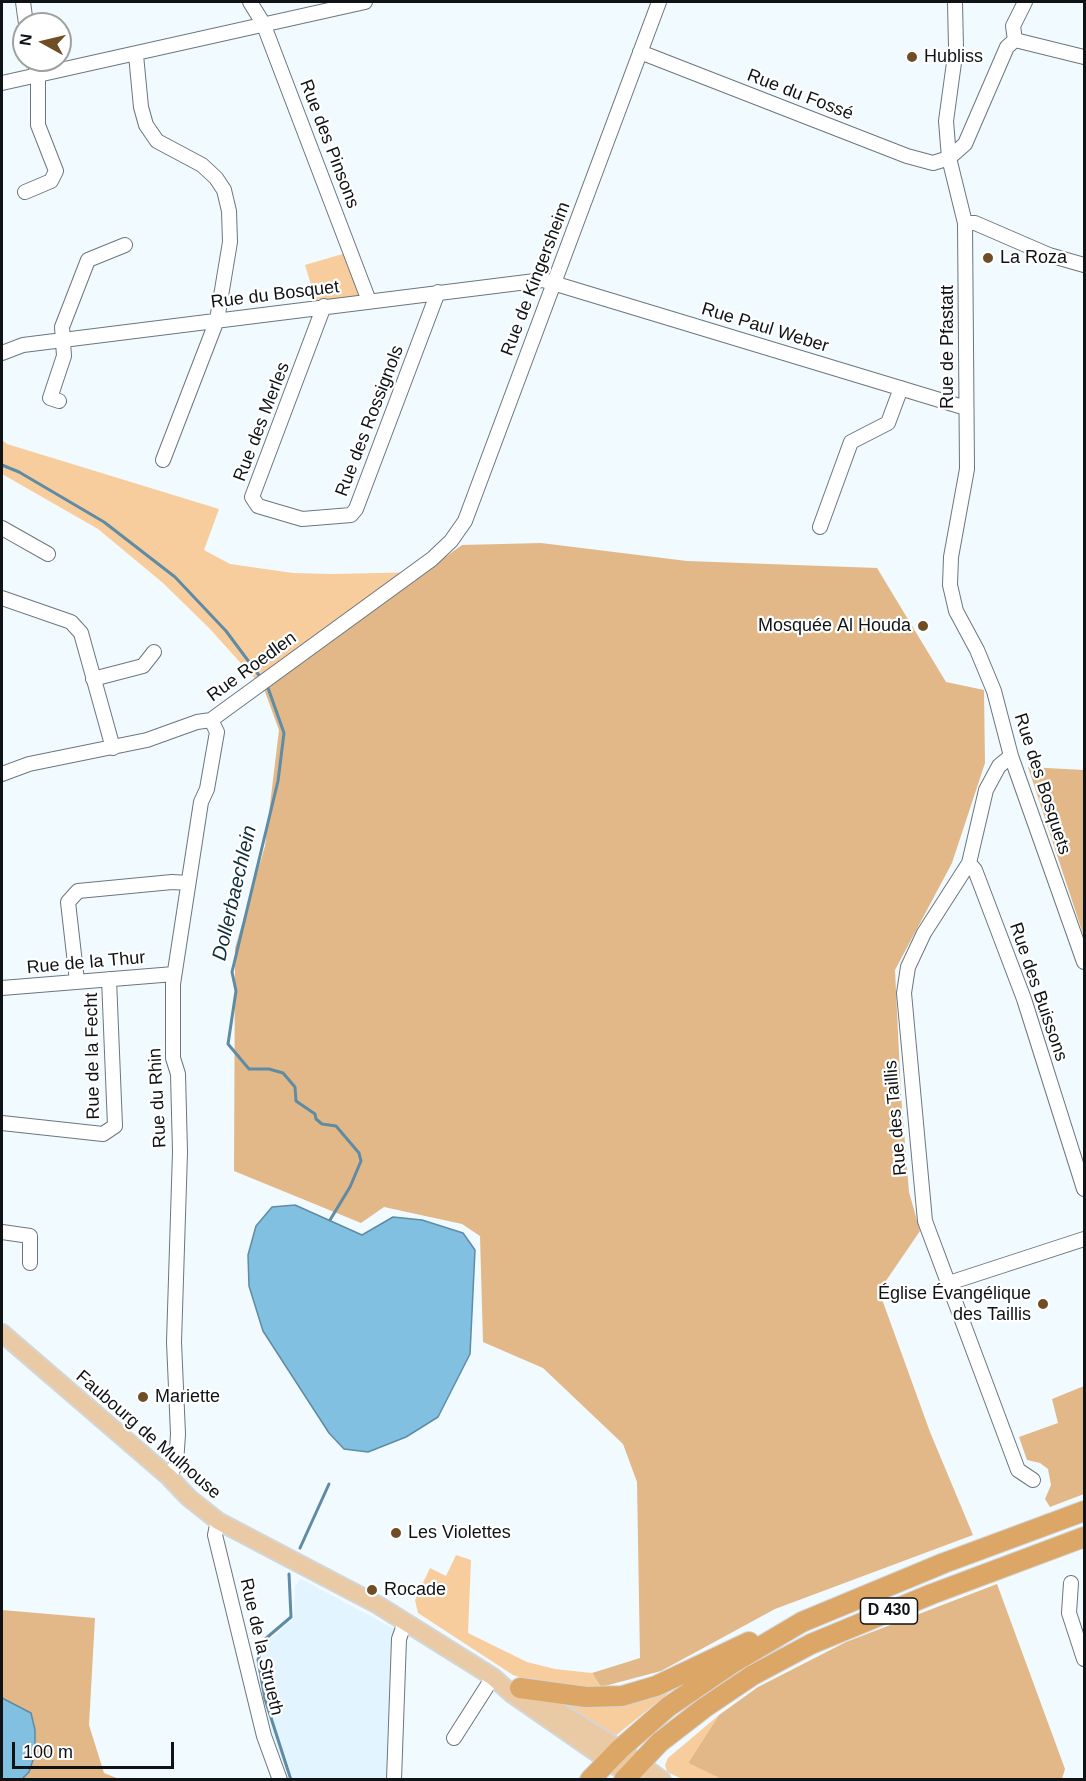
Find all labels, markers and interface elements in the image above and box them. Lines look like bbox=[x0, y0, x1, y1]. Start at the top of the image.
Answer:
north arrow bbox=[12, 12, 72, 72]
text: N bbox=[16, 33, 35, 47]
place label: Hubliss bbox=[924, 46, 983, 68]
marker: Hubliss bbox=[905, 50, 919, 64]
street label: Rue du Fossé bbox=[744, 65, 856, 125]
street label: Rue des Pinsons bbox=[295, 77, 363, 211]
street label: Rue de Kingersheim bbox=[497, 199, 575, 359]
place label: La Roza bbox=[1000, 247, 1067, 269]
marker: La Roza bbox=[981, 251, 995, 265]
street label: Rue du Bosquet bbox=[210, 276, 340, 314]
street label: Rue de Pfastatt bbox=[937, 285, 959, 409]
street label: Rue Paul Weber bbox=[699, 298, 831, 358]
street label: Rue des Rossignols bbox=[331, 342, 409, 500]
street label: Rue des Merles bbox=[229, 359, 295, 485]
place label: Mosquée Al Houda bbox=[758, 615, 911, 637]
marker: Mosquée Al Houda bbox=[916, 619, 930, 633]
street label: Rue Roedlen bbox=[203, 627, 301, 707]
street label: Rue des Bosquets bbox=[1009, 711, 1075, 857]
water label: Dollerbaechlein bbox=[208, 823, 262, 963]
street label: Rue des Buissons bbox=[1004, 920, 1072, 1064]
street label: Rue de la Thur bbox=[26, 947, 146, 979]
street label: Rue de la Fecht bbox=[81, 992, 105, 1120]
street label: Rue du Rhin bbox=[145, 1047, 171, 1149]
street label: Rue des Taillis bbox=[880, 1059, 912, 1177]
place label: Église Évangélique des Taillis bbox=[878, 1283, 1031, 1326]
marker: Église Évangélique des Taillis bbox=[1036, 1297, 1050, 1311]
street label: Faubourg de Mulhouse bbox=[71, 1366, 225, 1504]
place label: Mariette bbox=[155, 1386, 220, 1408]
marker: Mariette bbox=[136, 1390, 150, 1404]
place label: Les Violettes bbox=[408, 1522, 511, 1544]
marker: Les Violettes bbox=[389, 1526, 403, 1540]
street label: Rue de la Strueth bbox=[235, 1576, 287, 1718]
place label: Rocade bbox=[384, 1579, 446, 1601]
marker: Rocade bbox=[365, 1583, 379, 1597]
road number: D 430 bbox=[860, 1598, 918, 1624]
scale bar bbox=[15, 1730, 177, 1768]
text: 100 m bbox=[23, 1742, 73, 1762]

